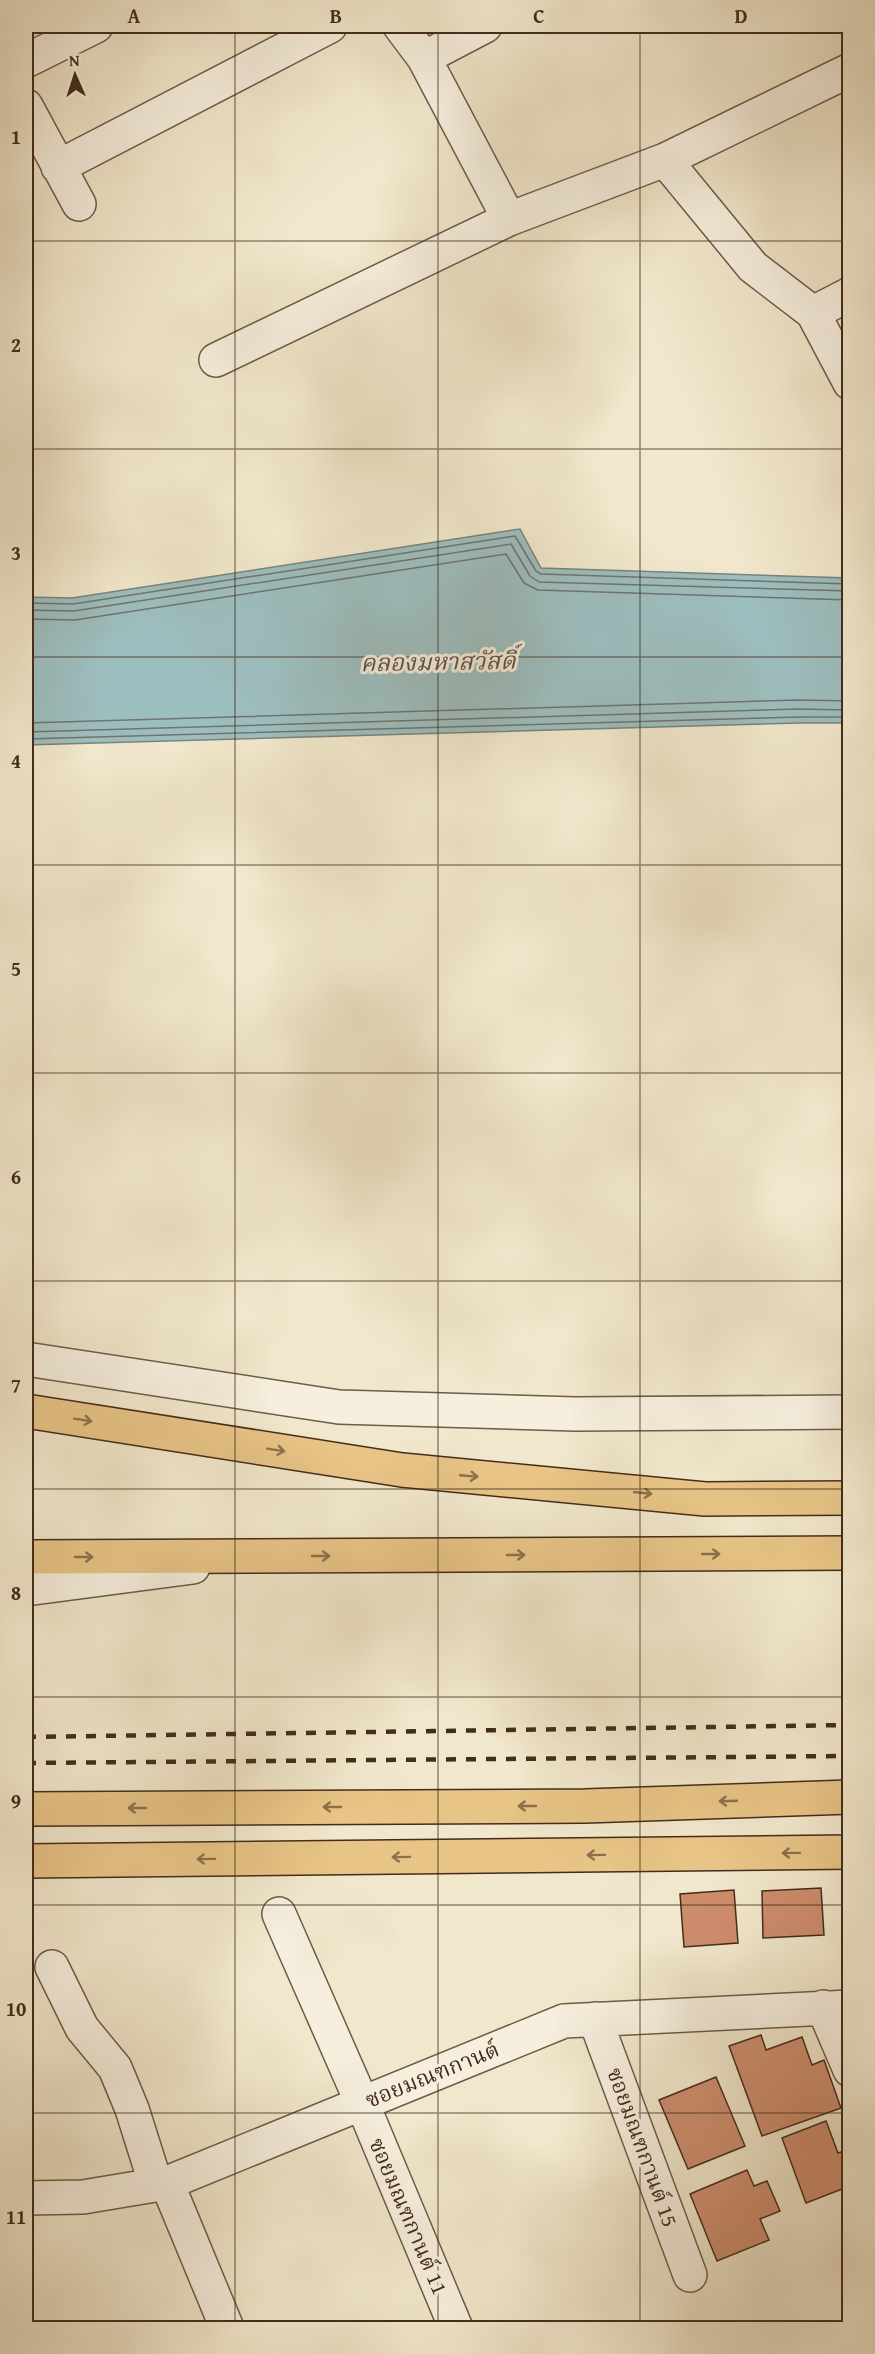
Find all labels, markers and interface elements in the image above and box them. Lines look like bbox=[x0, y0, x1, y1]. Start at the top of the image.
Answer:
text: A bbox=[128, 1, 141, 30]
text: B bbox=[330, 1, 342, 30]
text: C bbox=[533, 1, 545, 30]
text: D bbox=[734, 1, 748, 30]
north arrow bbox=[45, 45, 105, 105]
text: N bbox=[68, 48, 80, 72]
text: 1 bbox=[11, 122, 21, 151]
text: 2 bbox=[11, 330, 21, 359]
text: 3 bbox=[11, 538, 21, 567]
water label: คลองมหาสวัสดิ์ bbox=[360, 643, 523, 680]
text: 4 bbox=[11, 746, 21, 775]
text: 5 bbox=[11, 954, 21, 983]
text: 6 bbox=[11, 1162, 21, 1191]
text: 7 bbox=[11, 1370, 21, 1399]
one-way arrow bbox=[73, 1415, 93, 1426]
one-way arrow bbox=[266, 1445, 285, 1456]
one-way arrow bbox=[459, 1471, 479, 1482]
one-way arrow bbox=[632, 1488, 652, 1499]
one-way arrow bbox=[700, 1548, 720, 1560]
one-way arrow bbox=[505, 1549, 525, 1561]
one-way arrow bbox=[310, 1550, 330, 1562]
one-way arrow bbox=[73, 1551, 93, 1563]
text: 8 bbox=[11, 1578, 21, 1607]
text: 9 bbox=[11, 1786, 21, 1815]
one-way arrow bbox=[719, 1795, 739, 1807]
one-way arrow bbox=[517, 1800, 537, 1812]
one-way arrow bbox=[322, 1801, 342, 1813]
one-way arrow bbox=[127, 1803, 147, 1814]
one-way arrow bbox=[782, 1847, 802, 1859]
one-way arrow bbox=[587, 1849, 607, 1861]
one-way arrow bbox=[392, 1851, 412, 1863]
one-way arrow bbox=[197, 1854, 217, 1865]
text: 10 bbox=[6, 1994, 26, 2023]
street label: ซอยมณฑกานต์ bbox=[360, 2033, 504, 2115]
street label: ซอยมณฑกานต์ 15 bbox=[599, 2063, 687, 2231]
street label: ซอยมณฑกานต์ 11 bbox=[361, 2133, 457, 2299]
text: 11 bbox=[6, 2202, 26, 2231]

